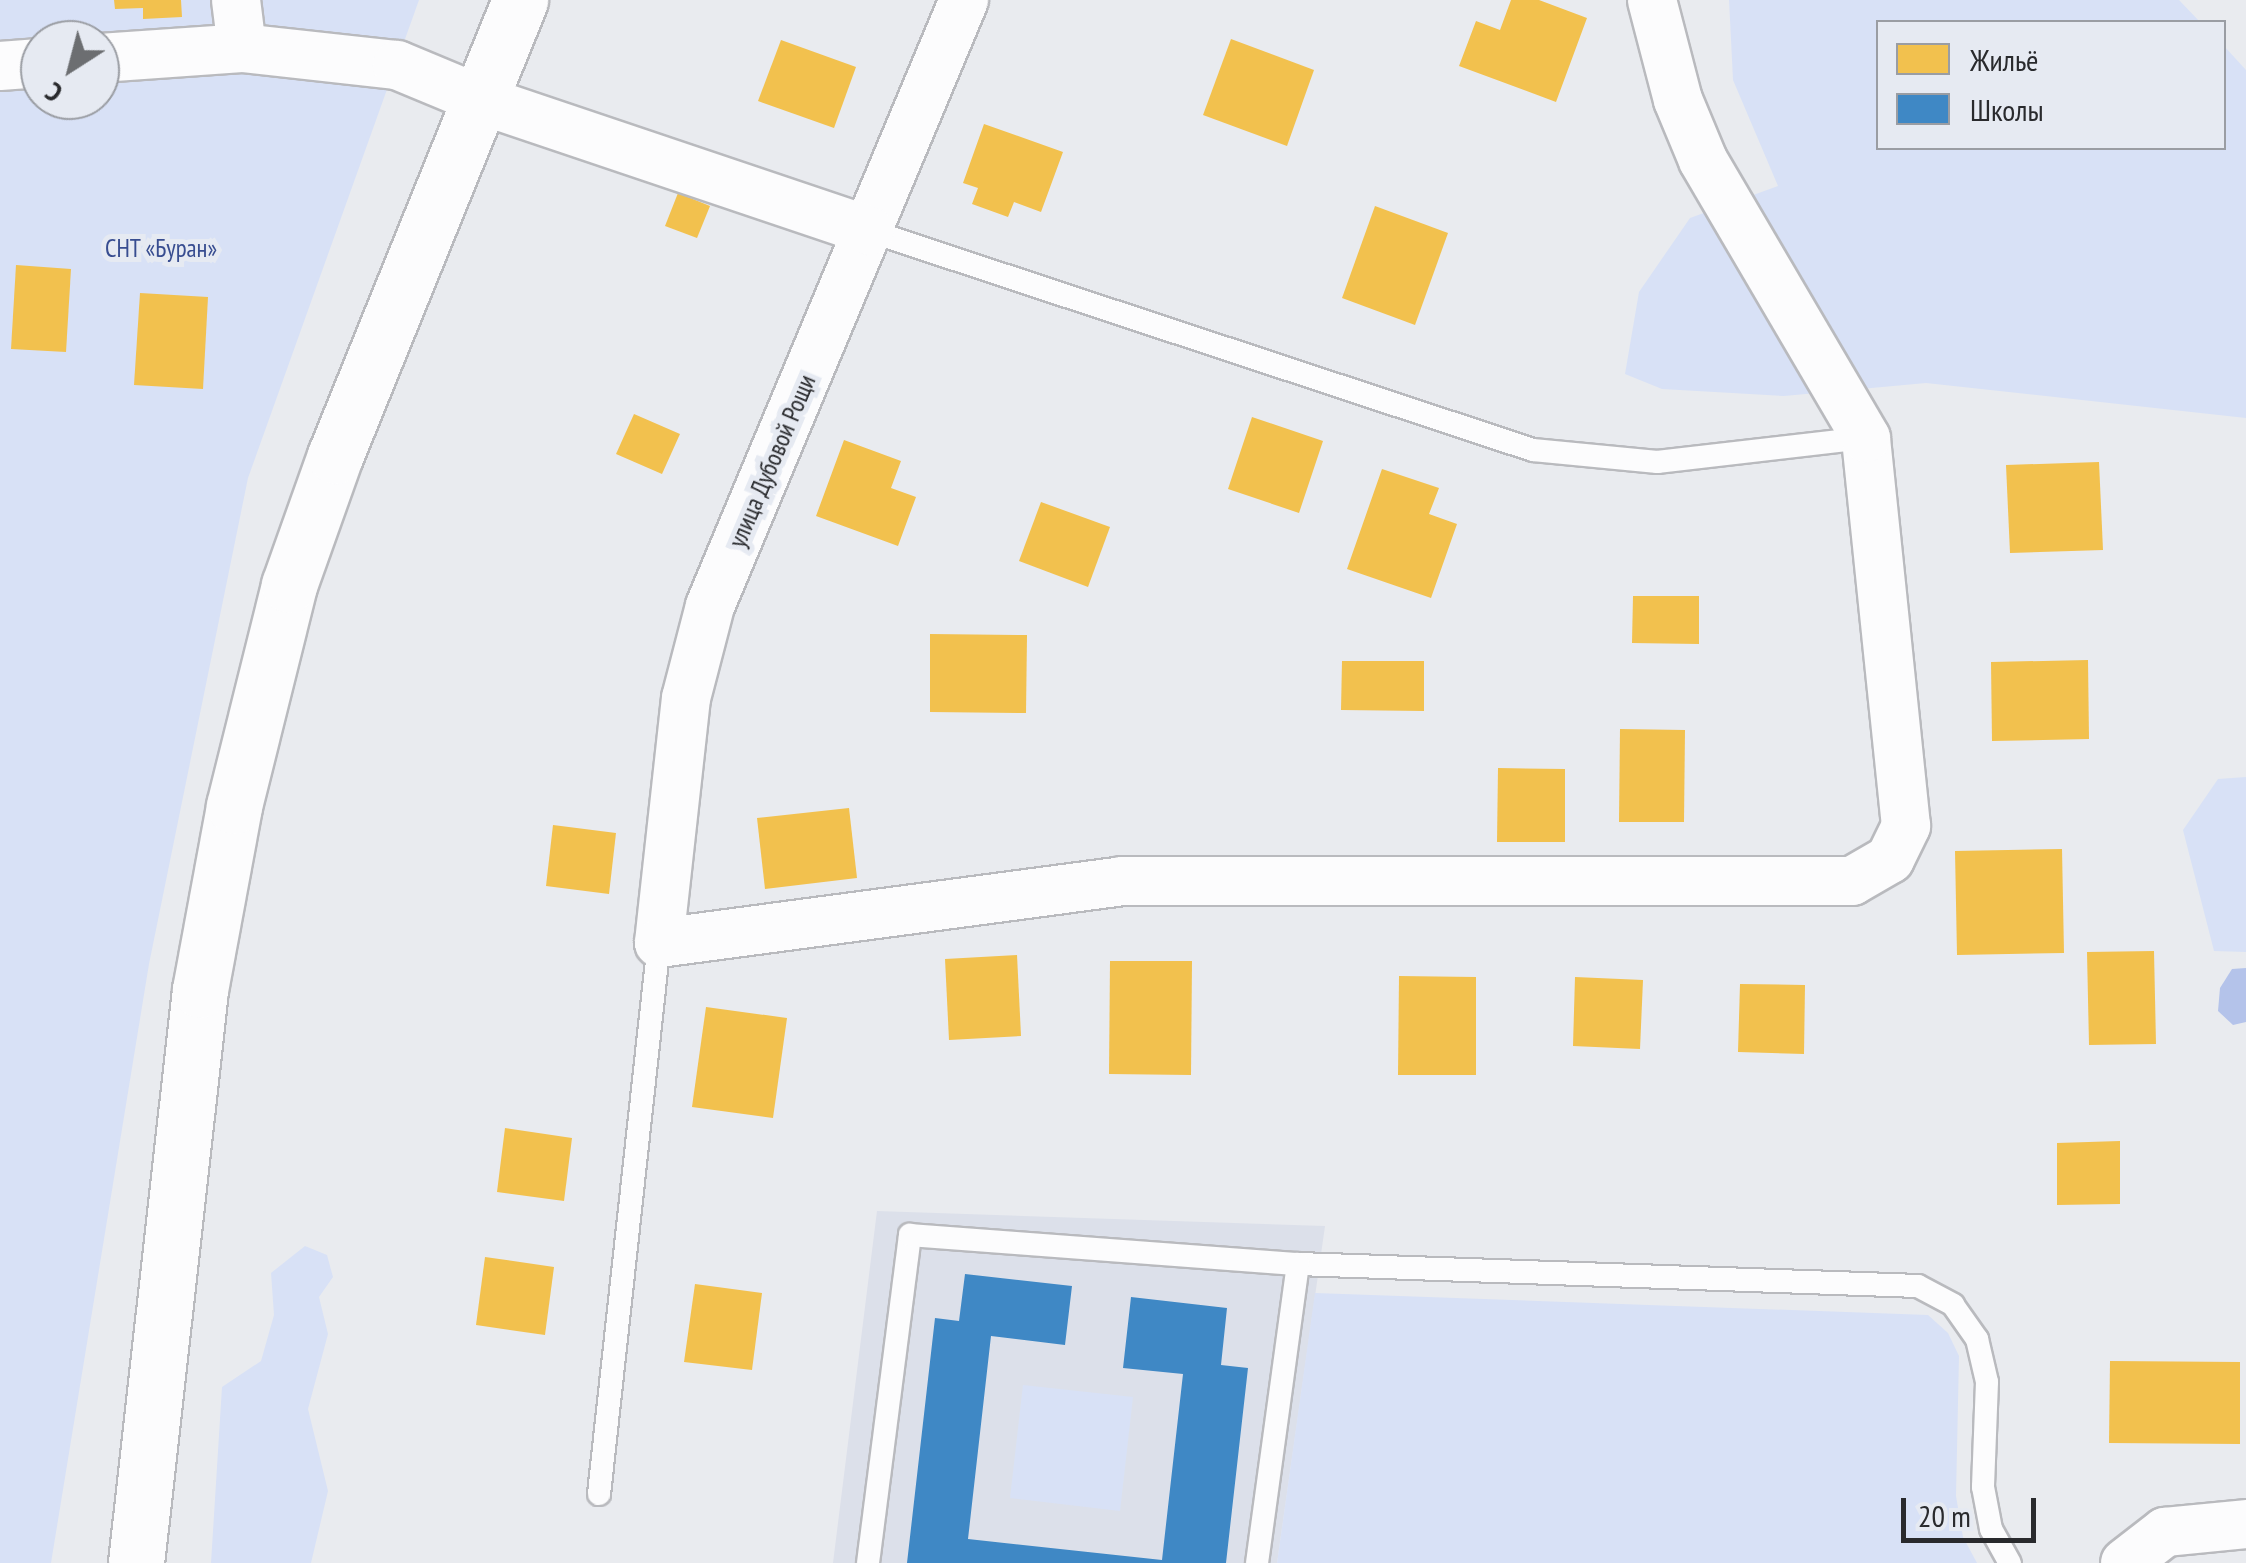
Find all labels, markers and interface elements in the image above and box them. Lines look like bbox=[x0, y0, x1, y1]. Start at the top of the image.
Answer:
north arrow bbox=[20, 20, 120, 120]
legend bbox=[1876, 20, 2226, 150]
text: Жильё bbox=[1970, 40, 2038, 79]
text: С bbox=[37, 74, 69, 112]
text: Школы bbox=[1970, 90, 2044, 129]
park label: СНТ «Буран» bbox=[105, 233, 217, 263]
street label: улица Дубовой Рощи bbox=[722, 370, 822, 552]
scale bar bbox=[1906, 1478, 2041, 1540]
text: 20 m bbox=[1918, 1496, 1971, 1535]

